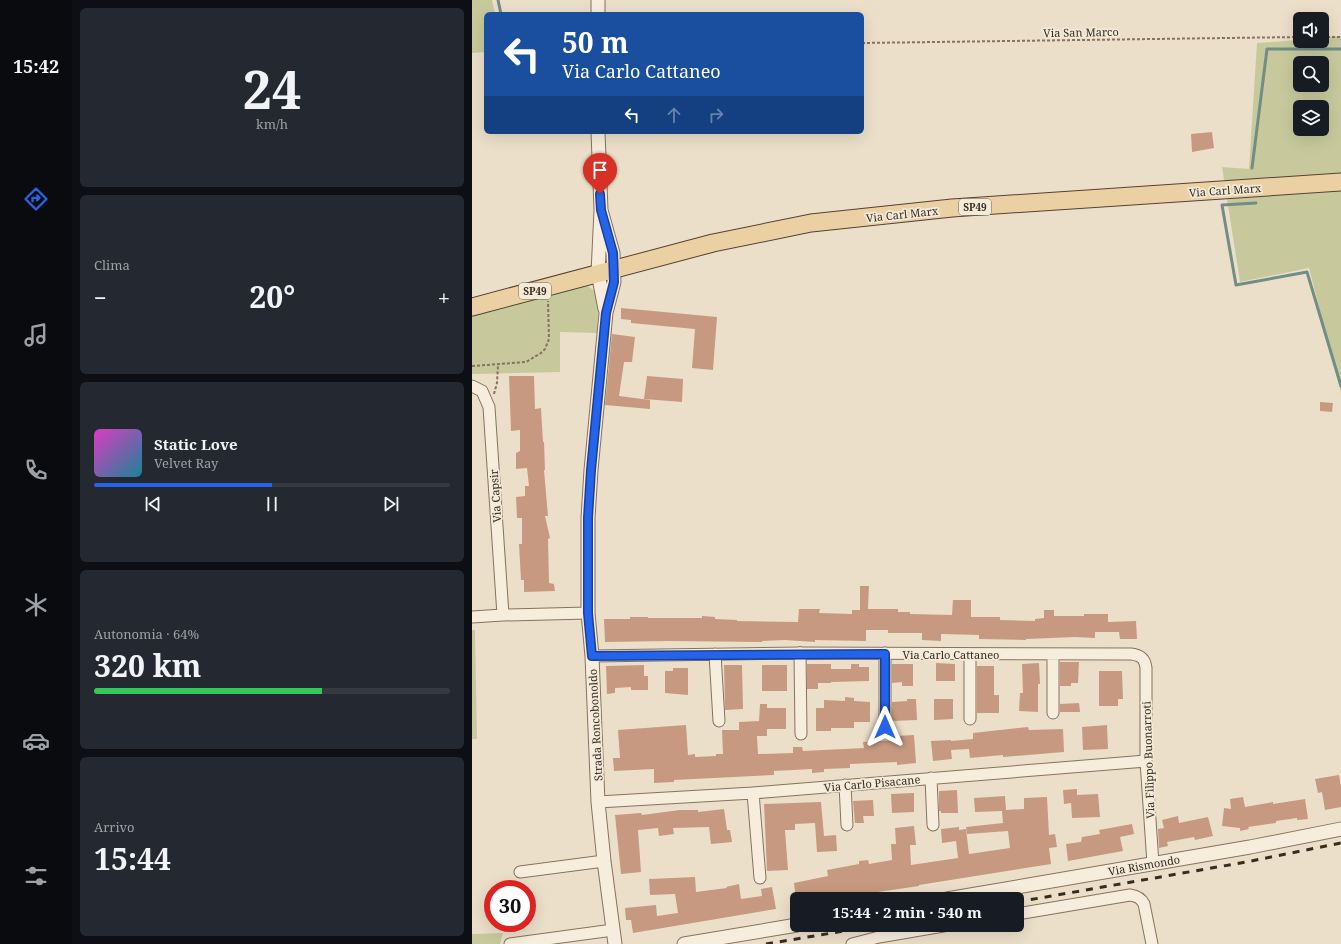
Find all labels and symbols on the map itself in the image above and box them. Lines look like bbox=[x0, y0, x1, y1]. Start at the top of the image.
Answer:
street label: Via San Marco bbox=[1043, 24, 1119, 40]
pin bbox=[583, 153, 617, 194]
street label: Via Carl Marx bbox=[1188, 180, 1262, 200]
road number: SP49 bbox=[959, 199, 991, 215]
street label: Via Carl Marx bbox=[865, 203, 939, 225]
road number: SP49 bbox=[519, 283, 551, 299]
street label: Via Capsir bbox=[486, 468, 504, 523]
street label: Via Carlo Cattaneo bbox=[903, 647, 999, 662]
street label: Strada Roncobonoldo bbox=[585, 669, 605, 781]
street label: Via Filippo Buonarroti bbox=[1138, 701, 1158, 819]
position arrow bbox=[864, 706, 906, 748]
street label: Via Carlo Pisacane bbox=[823, 771, 921, 795]
street label: Via Rismondo bbox=[1107, 851, 1181, 879]
speed limit sign: 30 bbox=[484, 880, 536, 932]

